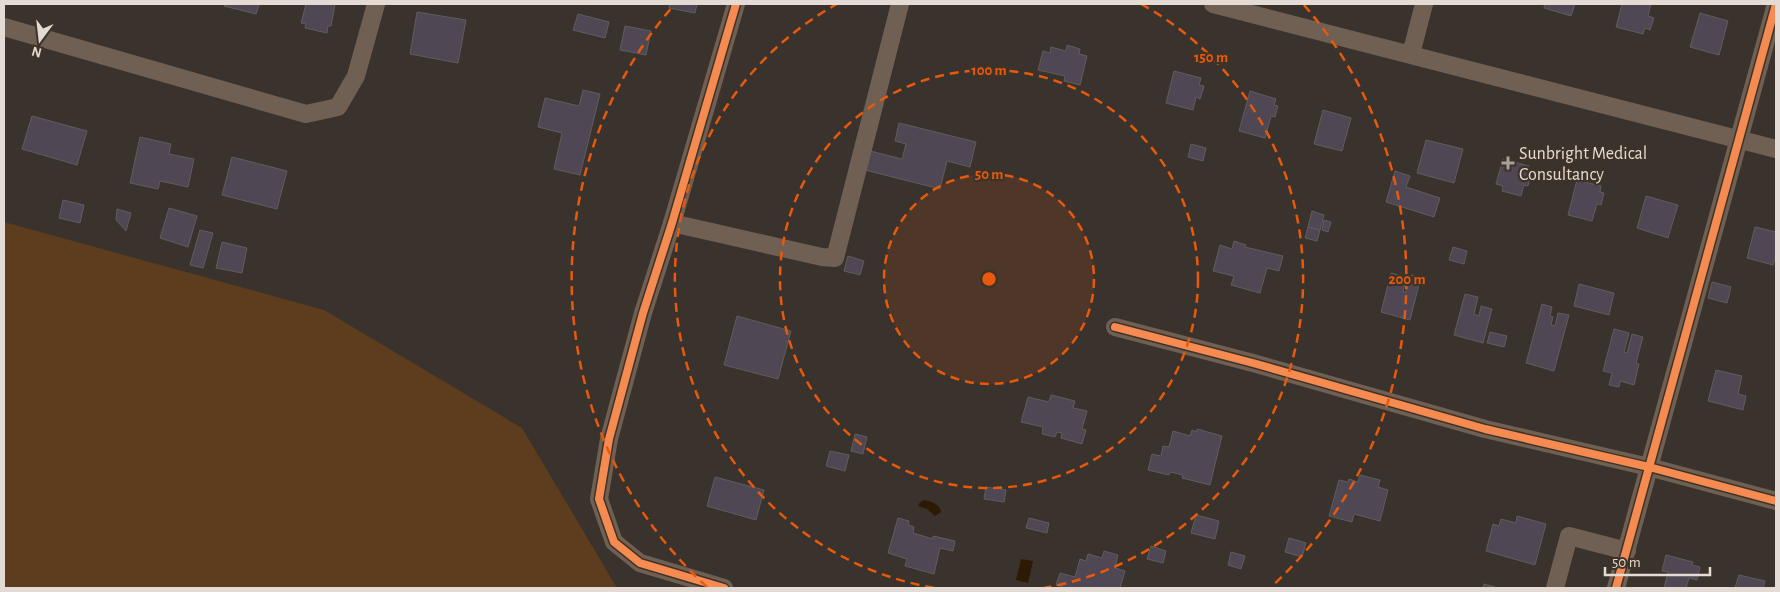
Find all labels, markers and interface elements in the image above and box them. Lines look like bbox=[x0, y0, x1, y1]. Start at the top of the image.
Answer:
north arrow bbox=[15, 15, 65, 65]
text: N bbox=[30, 44, 43, 60]
text: 150 m bbox=[1194, 50, 1228, 65]
text: 100 m bbox=[971, 63, 1007, 78]
place label: Sunbright Medical Consultancy bbox=[1519, 145, 1647, 184]
marker: Sunbright Medical Consultancy bbox=[1501, 156, 1515, 170]
text: 50 m bbox=[975, 167, 1003, 182]
centre of rings bbox=[980, 270, 998, 288]
text: 200 m bbox=[1388, 272, 1426, 287]
scale bar bbox=[1605, 544, 1710, 576]
text: 50 m bbox=[1612, 555, 1641, 570]

